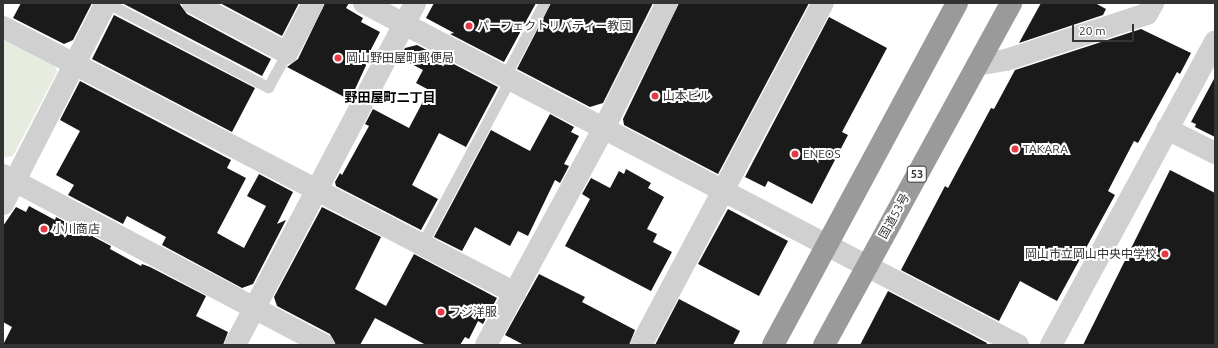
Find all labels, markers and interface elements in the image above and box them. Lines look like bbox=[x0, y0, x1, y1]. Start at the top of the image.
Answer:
scale bar bbox=[1074, 16, 1136, 42]
place label: パーフェクトリバティー教団 bbox=[477, 19, 633, 33]
marker: パーフェクトリバティー教団 bbox=[464, 21, 474, 31]
text: 20 m bbox=[1079, 24, 1106, 37]
place label: 岡山野田屋町郵便局 bbox=[346, 51, 454, 65]
marker: 岡山野田屋町郵便局 bbox=[333, 53, 343, 63]
district label: 野田屋町二丁目 bbox=[345, 89, 435, 105]
place label: 山本ビル bbox=[663, 89, 711, 103]
marker: 山本ビル bbox=[650, 91, 660, 101]
place label: TAKARA bbox=[1023, 142, 1068, 156]
marker: TAKARA bbox=[1010, 144, 1020, 154]
place label: ENEOS bbox=[803, 147, 840, 161]
marker: ENEOS bbox=[790, 149, 800, 159]
road number: 53 bbox=[906, 165, 928, 183]
street label: 国道53号 bbox=[876, 191, 912, 241]
place label: 小川商店 bbox=[52, 222, 100, 236]
marker: 小川商店 bbox=[39, 224, 49, 234]
place label: 岡山市立岡山中央中学校 bbox=[1025, 247, 1157, 261]
marker: 岡山市立岡山中央中学校 bbox=[1160, 249, 1170, 259]
place label: フジ洋服 bbox=[449, 305, 497, 319]
marker: フジ洋服 bbox=[436, 307, 446, 317]

